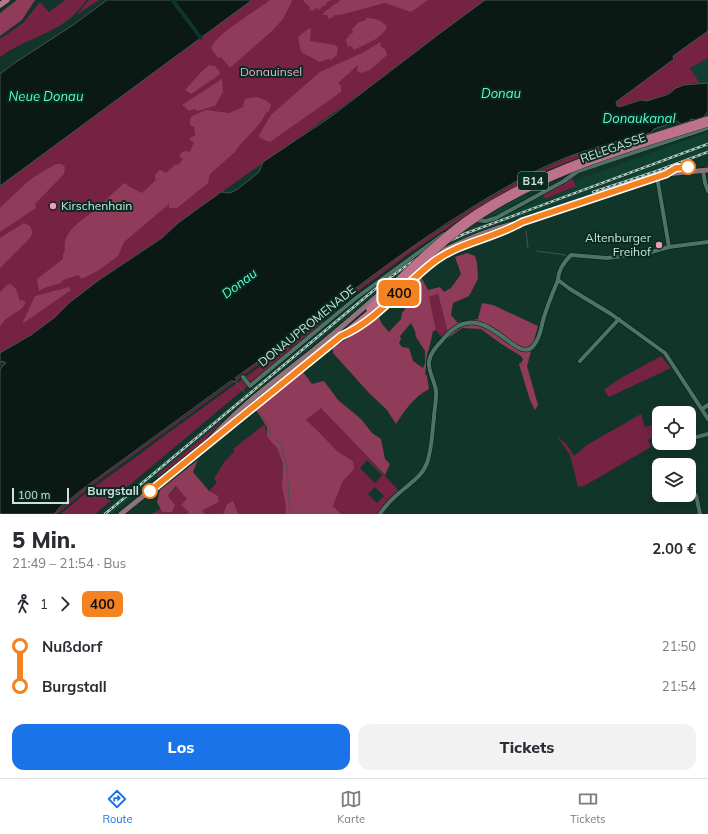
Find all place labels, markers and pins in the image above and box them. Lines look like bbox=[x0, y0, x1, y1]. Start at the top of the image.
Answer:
unlabelled marker bbox=[680, 159, 696, 175]
place label: Kirschenhain bbox=[61, 198, 132, 213]
marker: Kirschenhain bbox=[48, 201, 58, 211]
place label: Altenburger Freihof bbox=[585, 230, 652, 259]
marker: Altenburger Freihof bbox=[654, 240, 664, 250]
place label: Burgstall bbox=[87, 483, 139, 498]
marker: Burgstall bbox=[142, 483, 158, 499]

